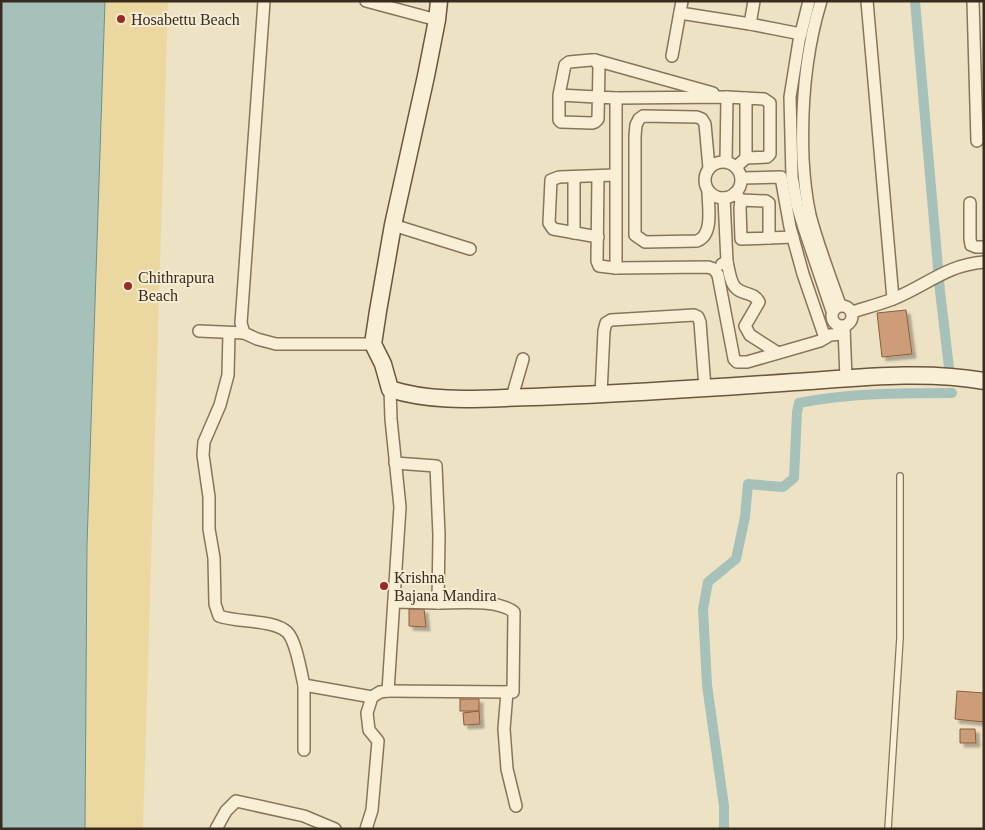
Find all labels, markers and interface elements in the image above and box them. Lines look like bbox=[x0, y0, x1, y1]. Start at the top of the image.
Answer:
place label: Hosabettu Beach bbox=[131, 11, 240, 28]
marker: Hosabettu Beach bbox=[115, 13, 127, 25]
place label: Chithrapura Beach bbox=[138, 269, 214, 304]
marker: Chithrapura Beach bbox=[122, 280, 134, 292]
place label: Krishna Bajana Mandira bbox=[394, 569, 497, 605]
marker: Krishna Bajana Mandira bbox=[378, 580, 390, 592]

